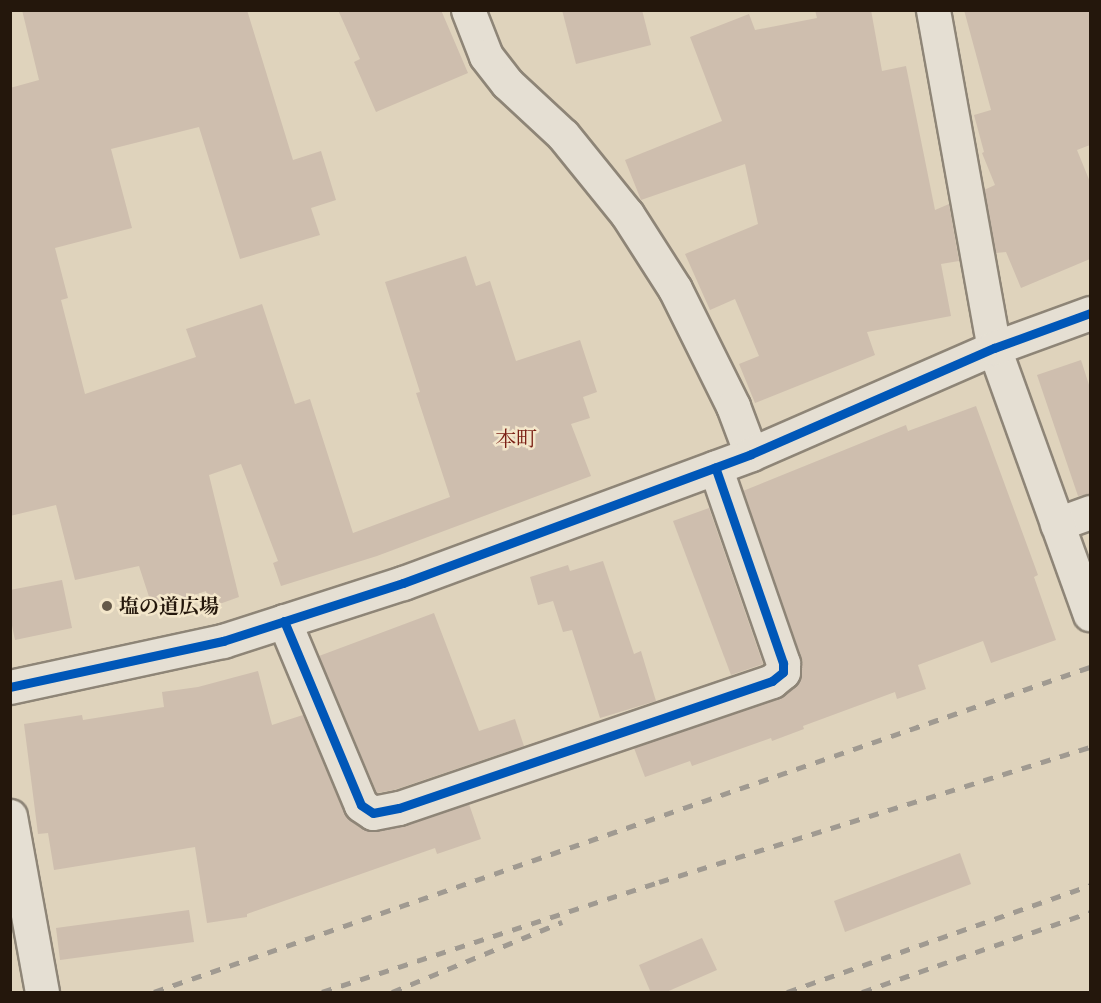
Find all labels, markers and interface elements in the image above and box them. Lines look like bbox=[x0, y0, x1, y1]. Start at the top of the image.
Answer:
district label: 本町 bbox=[495, 426, 537, 452]
place label: 塩の道広場 bbox=[119, 594, 219, 618]
marker: 塩の道広場 bbox=[100, 599, 114, 613]

